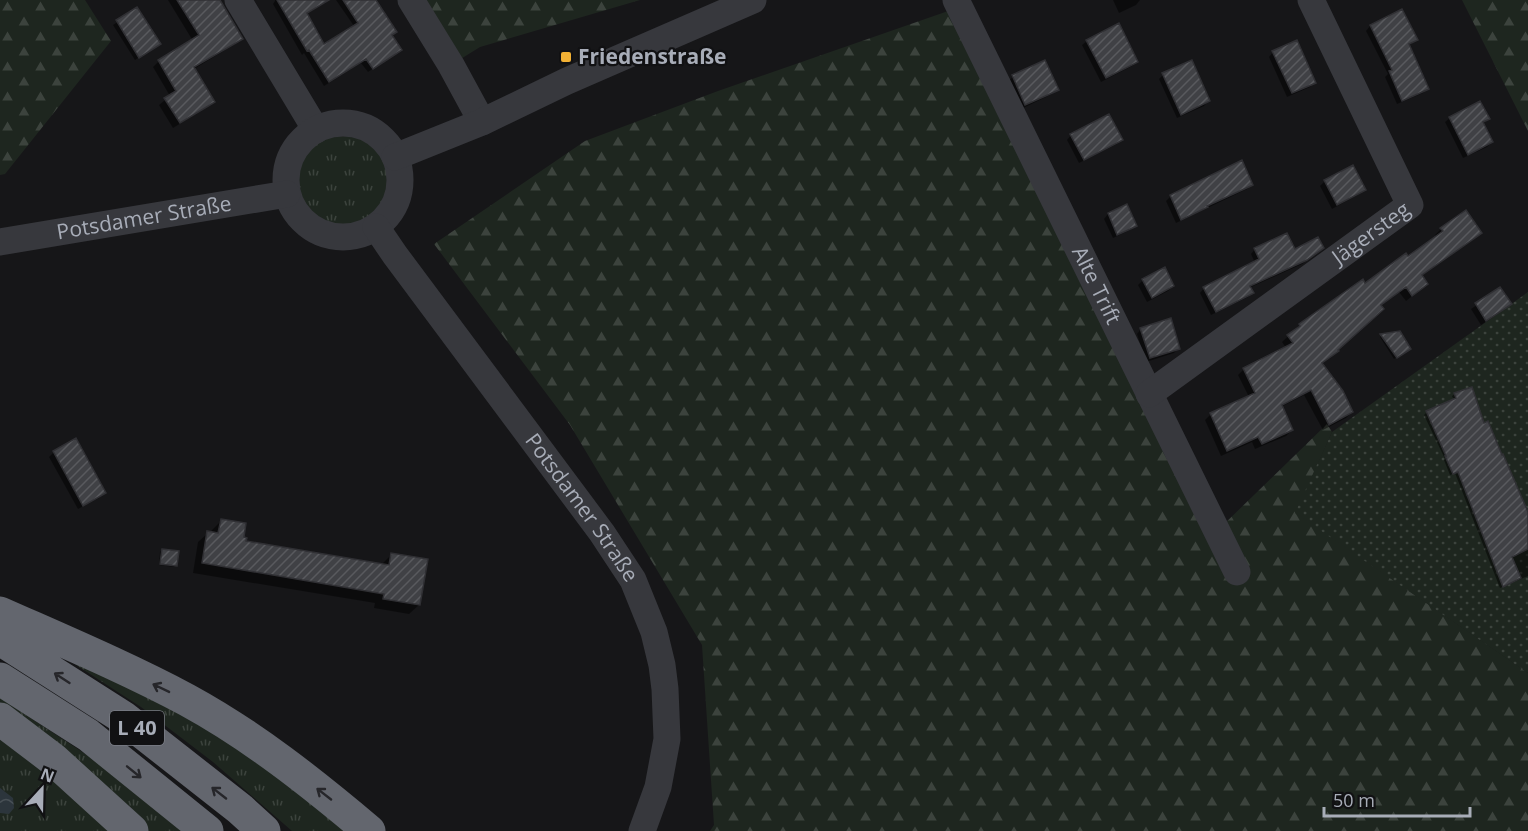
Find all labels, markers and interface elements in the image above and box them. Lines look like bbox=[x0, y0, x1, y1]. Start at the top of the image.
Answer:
place label: Friedenstraße bbox=[578, 42, 727, 70]
marker: Friedenstraße bbox=[559, 50, 573, 64]
street label: Potsdamer Straße bbox=[54, 189, 233, 245]
street label: Jägersteg bbox=[1324, 195, 1415, 271]
street label: Alte Trift bbox=[1066, 241, 1128, 329]
street label: Potsdamer Straße bbox=[519, 427, 645, 587]
one-way arrow bbox=[54, 672, 71, 684]
one-way arrow bbox=[152, 681, 170, 693]
road number: L 40 bbox=[110, 711, 164, 745]
north arrow bbox=[12, 759, 72, 819]
text: N bbox=[37, 762, 58, 788]
one-way arrow bbox=[126, 766, 142, 779]
scale bar bbox=[1324, 780, 1470, 818]
one-way arrow bbox=[212, 786, 228, 799]
one-way arrow bbox=[316, 787, 332, 800]
text: 50 m bbox=[1333, 788, 1375, 812]

